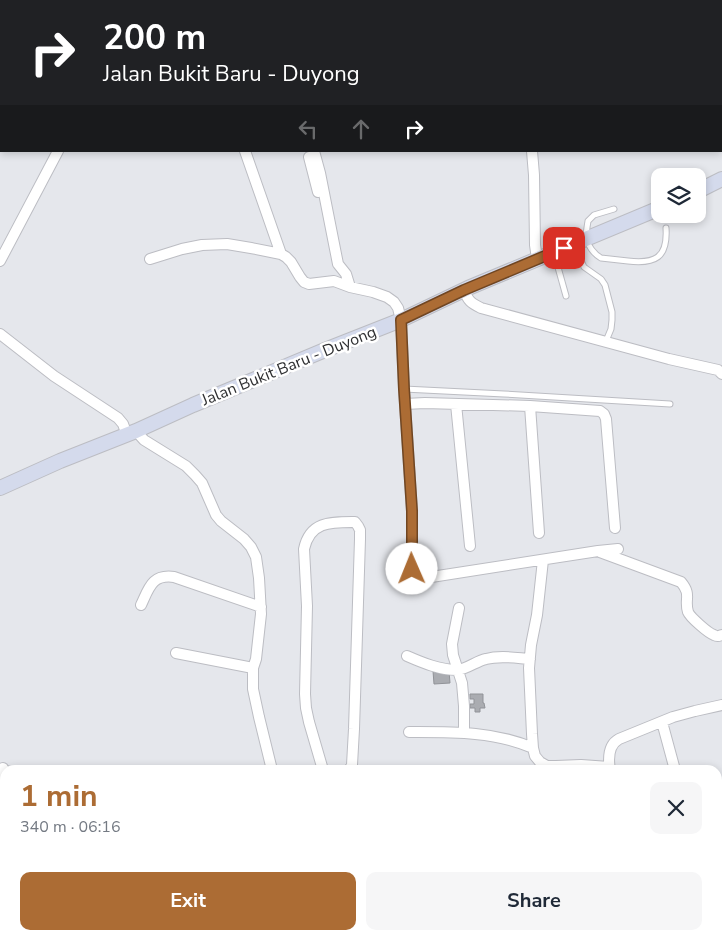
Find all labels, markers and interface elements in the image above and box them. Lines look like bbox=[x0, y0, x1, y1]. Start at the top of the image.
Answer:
text: 200 m bbox=[103, 14, 206, 61]
icon: right bbox=[20, 20, 85, 85]
text: Jalan Bukit Baru - Duyong bbox=[103, 59, 360, 89]
icon: left bbox=[294, 115, 322, 143]
icon: ahead bbox=[347, 115, 375, 143]
icon: right bbox=[400, 115, 428, 143]
map controls bbox=[651, 168, 706, 223]
button: layers bbox=[651, 168, 706, 223]
pin bbox=[543, 227, 585, 269]
icon: arrive bbox=[550, 234, 578, 262]
street label: Jalan Bukit Baru - Duyong bbox=[197, 321, 380, 412]
position arrow bbox=[385, 542, 437, 594]
text: 1 min bbox=[20, 776, 98, 817]
button: close bbox=[650, 782, 702, 834]
text: 340 m · 06:16 bbox=[20, 816, 121, 838]
button: Exit bbox=[20, 872, 356, 930]
button: Share bbox=[366, 872, 702, 930]

